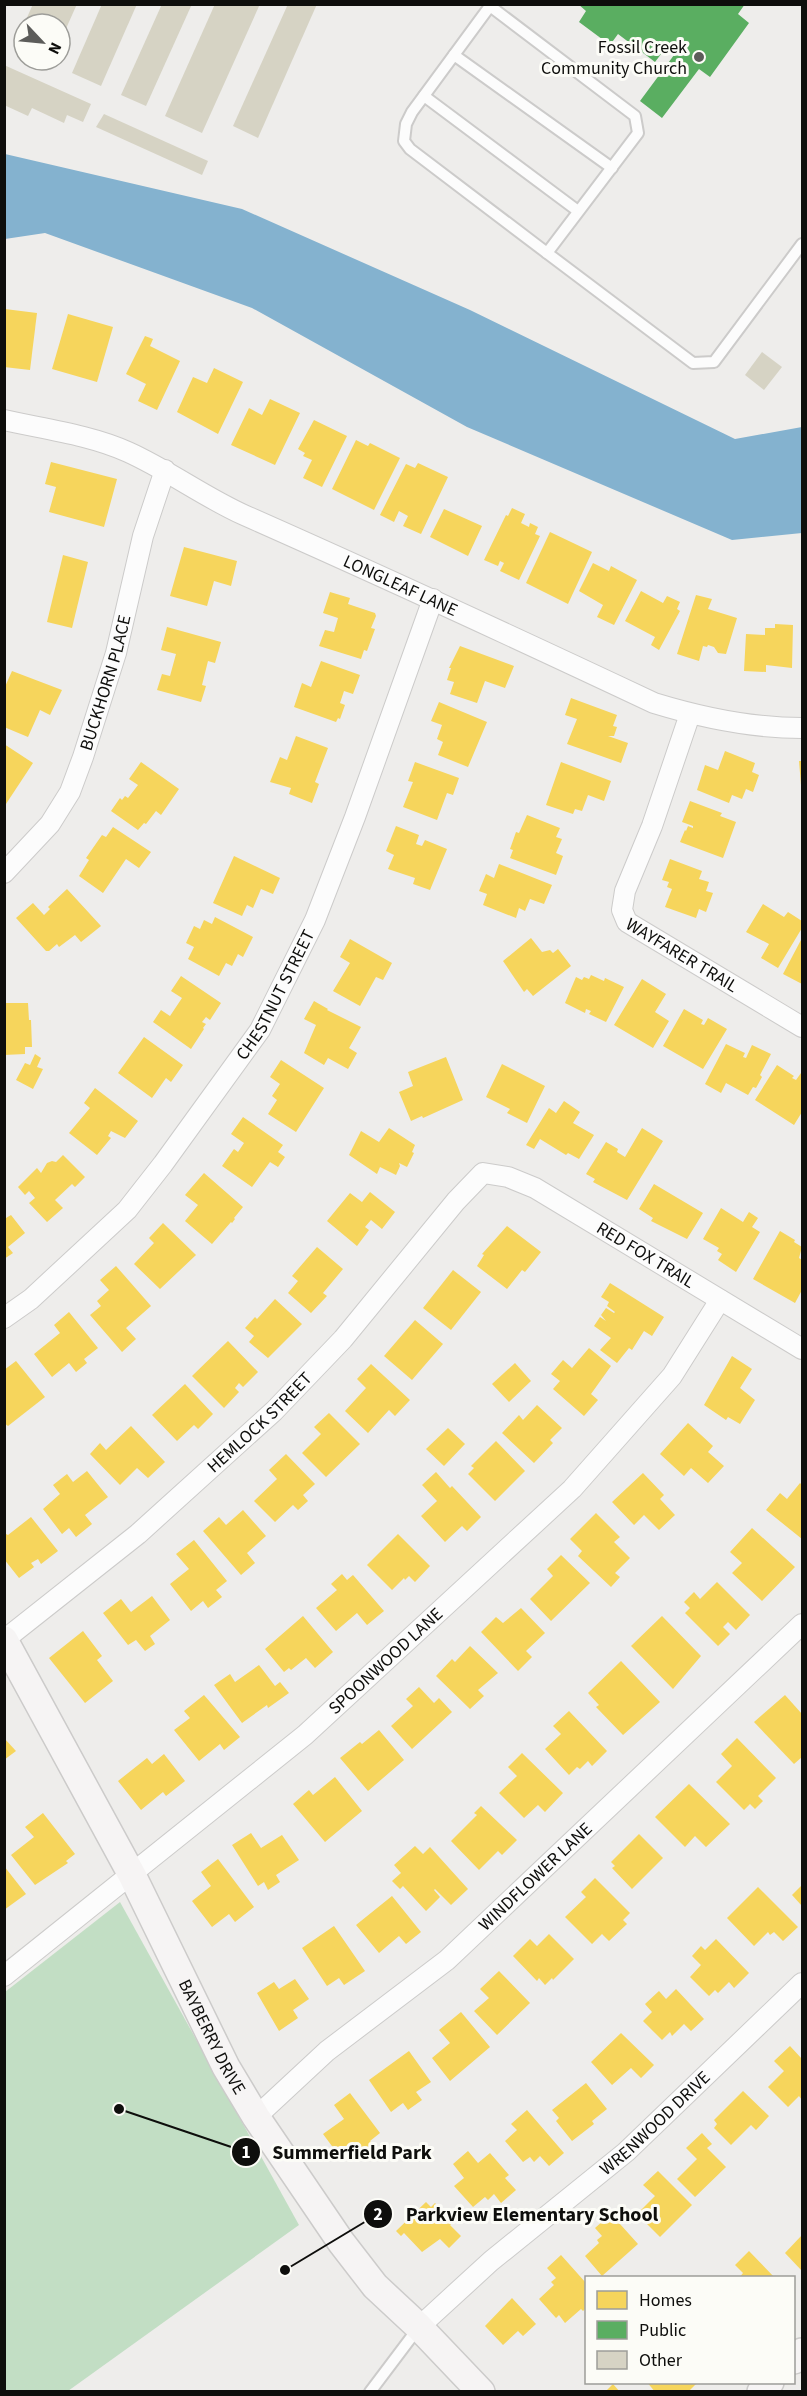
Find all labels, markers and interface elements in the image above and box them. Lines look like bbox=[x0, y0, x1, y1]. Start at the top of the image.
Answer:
north arrow bbox=[12, 12, 72, 72]
place label: Fossil Creek Community Church bbox=[541, 35, 687, 81]
text: N bbox=[42, 39, 67, 58]
marker: Fossil Creek Community Church bbox=[692, 50, 706, 64]
street label: LONGLEAF LANE bbox=[339, 549, 462, 622]
street label: BUCKHORN PLACE bbox=[73, 612, 137, 754]
street label: WAYFARER TRAIL bbox=[621, 912, 743, 998]
street label: CHESTNUT STREET bbox=[230, 925, 321, 1065]
street label: RED FOX TRAIL bbox=[592, 1215, 700, 1294]
street label: HEMLOCK STREET bbox=[201, 1366, 318, 1478]
street label: SPOONWOOD LANE bbox=[323, 1602, 448, 1720]
street label: WINDFLOWER LANE bbox=[473, 1817, 598, 1936]
street label: BAYBERRY DRIVE bbox=[172, 1975, 252, 2099]
street label: WRENWOOD DRIVE bbox=[594, 2065, 716, 2181]
callout: Summerfield Park bbox=[231, 2133, 444, 2171]
text: Summerfield Park bbox=[272, 2139, 432, 2167]
text: 1 bbox=[241, 2140, 251, 2165]
callout: Parkview Elementary School bbox=[363, 2195, 670, 2233]
text: Parkview Elementary School bbox=[406, 2201, 659, 2229]
text: 2 bbox=[373, 2202, 383, 2227]
legend bbox=[585, 2276, 795, 2384]
text: Homes bbox=[639, 2288, 692, 2313]
text: Public bbox=[639, 2318, 686, 2343]
text: Other bbox=[639, 2348, 683, 2373]

